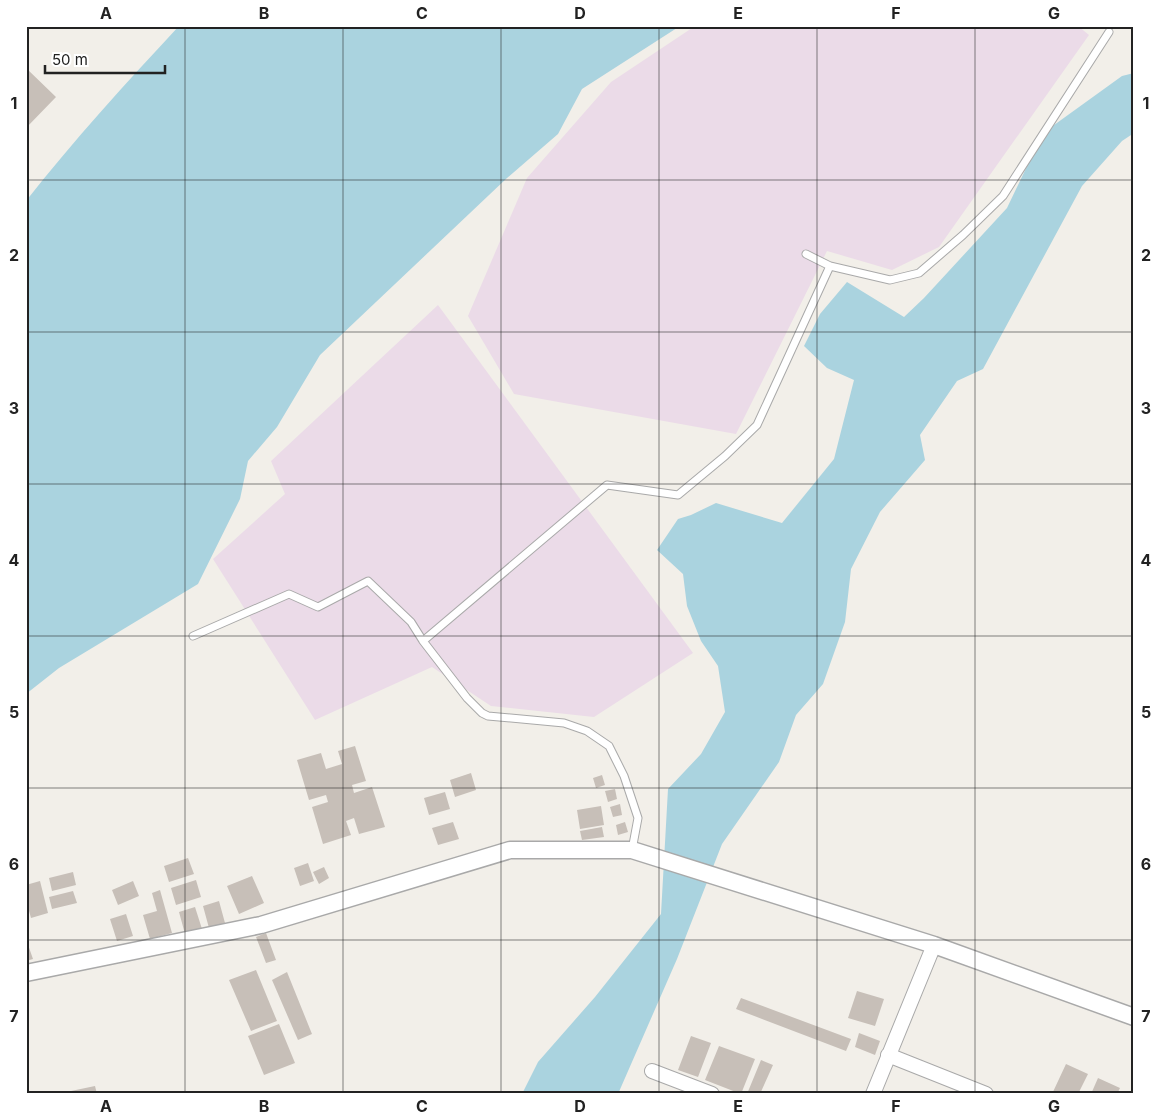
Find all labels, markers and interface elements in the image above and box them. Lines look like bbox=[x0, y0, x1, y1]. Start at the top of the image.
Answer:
text: A bbox=[100, 3, 112, 23]
text: B bbox=[259, 3, 269, 23]
text: C bbox=[416, 3, 428, 23]
text: D bbox=[574, 3, 586, 23]
text: E bbox=[733, 3, 743, 23]
text: F bbox=[891, 3, 901, 23]
text: G bbox=[1048, 3, 1060, 23]
scale bar bbox=[45, 42, 165, 74]
text: 50 m bbox=[52, 50, 88, 69]
text: 1 bbox=[11, 93, 17, 113]
text: 1 bbox=[1143, 93, 1149, 113]
text: 2 bbox=[9, 245, 19, 265]
text: 2 bbox=[1141, 245, 1151, 265]
text: 3 bbox=[9, 398, 19, 418]
text: 3 bbox=[1141, 398, 1151, 418]
text: 4 bbox=[9, 550, 20, 570]
text: 4 bbox=[1141, 550, 1152, 570]
text: 5 bbox=[9, 702, 19, 722]
text: 5 bbox=[1141, 702, 1151, 722]
text: 6 bbox=[9, 854, 19, 874]
text: 6 bbox=[1141, 854, 1151, 874]
text: 7 bbox=[9, 1006, 19, 1026]
text: 7 bbox=[1141, 1006, 1151, 1026]
text: A bbox=[100, 1096, 112, 1116]
text: B bbox=[259, 1096, 269, 1116]
text: C bbox=[416, 1096, 428, 1116]
text: D bbox=[574, 1096, 586, 1116]
text: E bbox=[733, 1096, 743, 1116]
text: F bbox=[891, 1096, 901, 1116]
text: G bbox=[1048, 1096, 1060, 1116]

